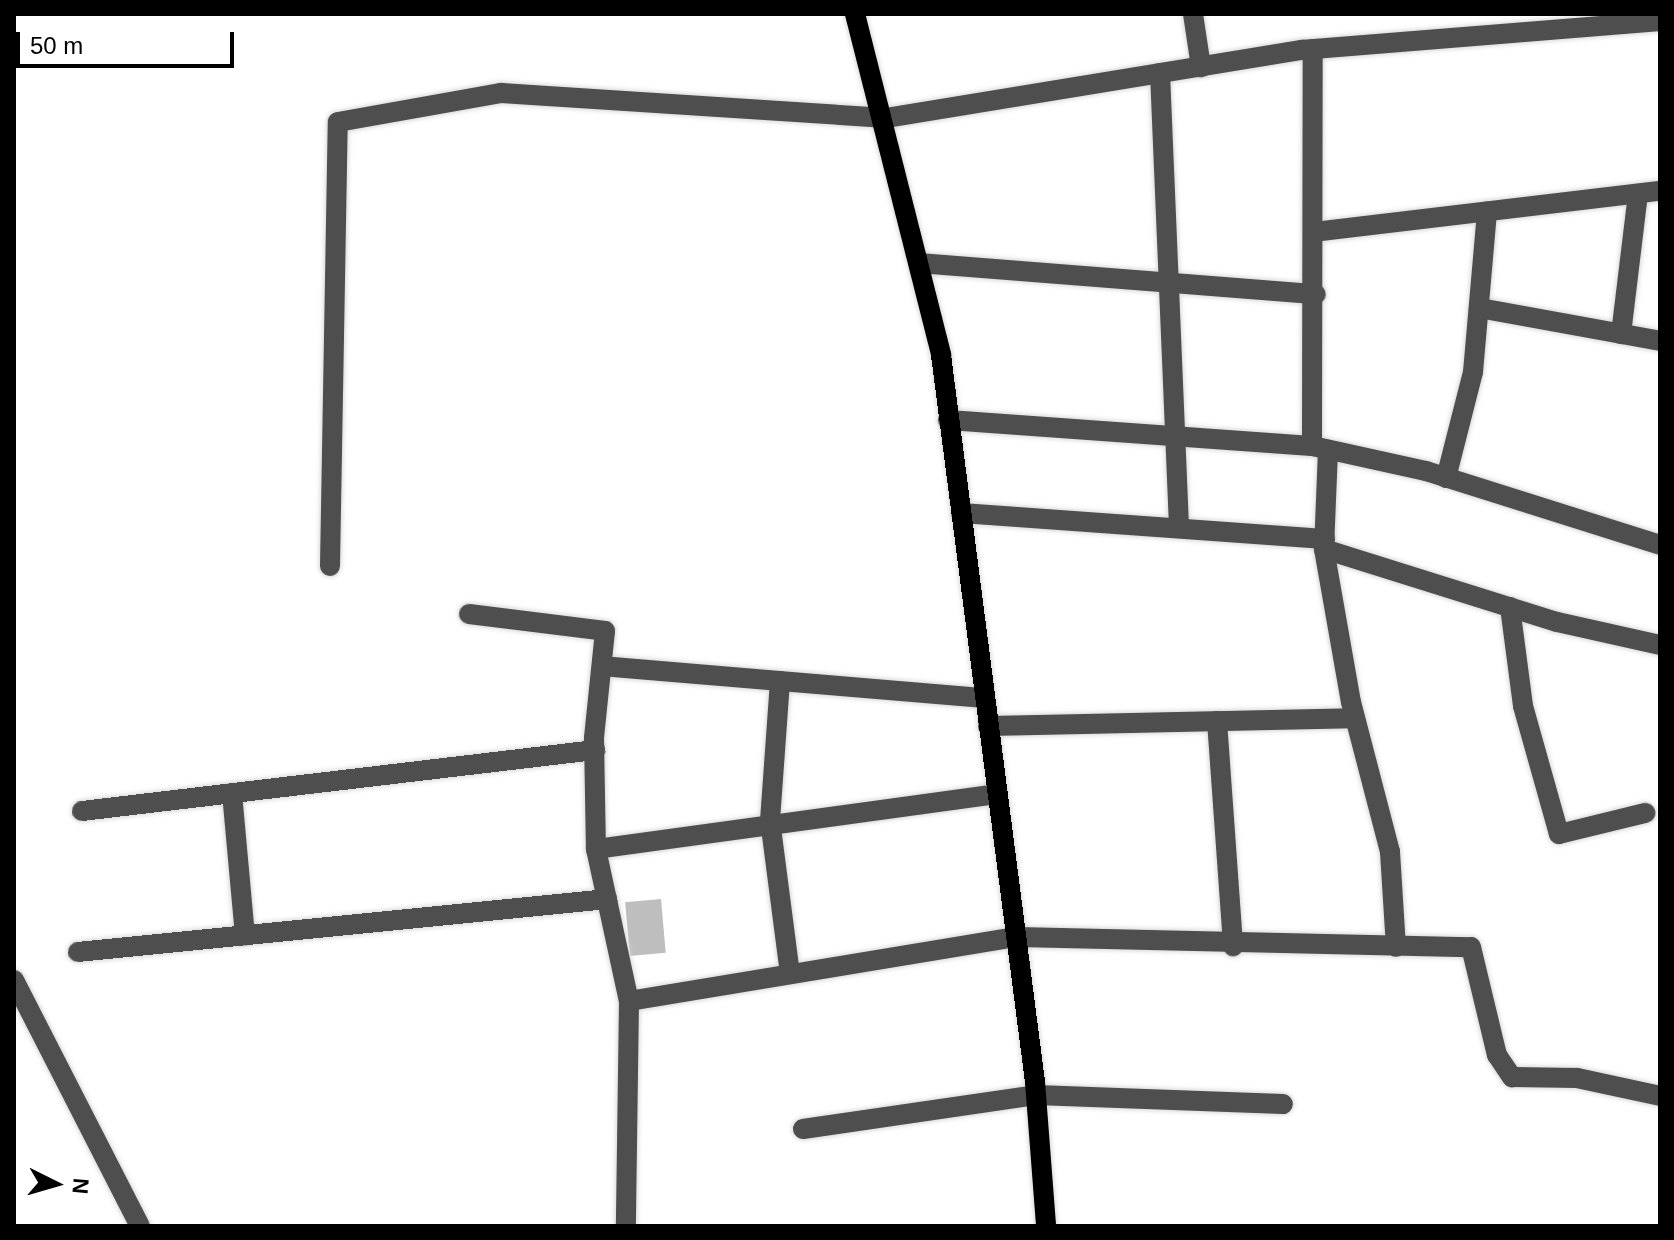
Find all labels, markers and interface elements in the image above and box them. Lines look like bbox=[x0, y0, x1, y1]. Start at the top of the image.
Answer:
scale bar bbox=[20, 16, 238, 66]
text: 50 m bbox=[30, 32, 83, 59]
north arrow bbox=[16, 1144, 96, 1224]
text: N bbox=[67, 1177, 94, 1195]

